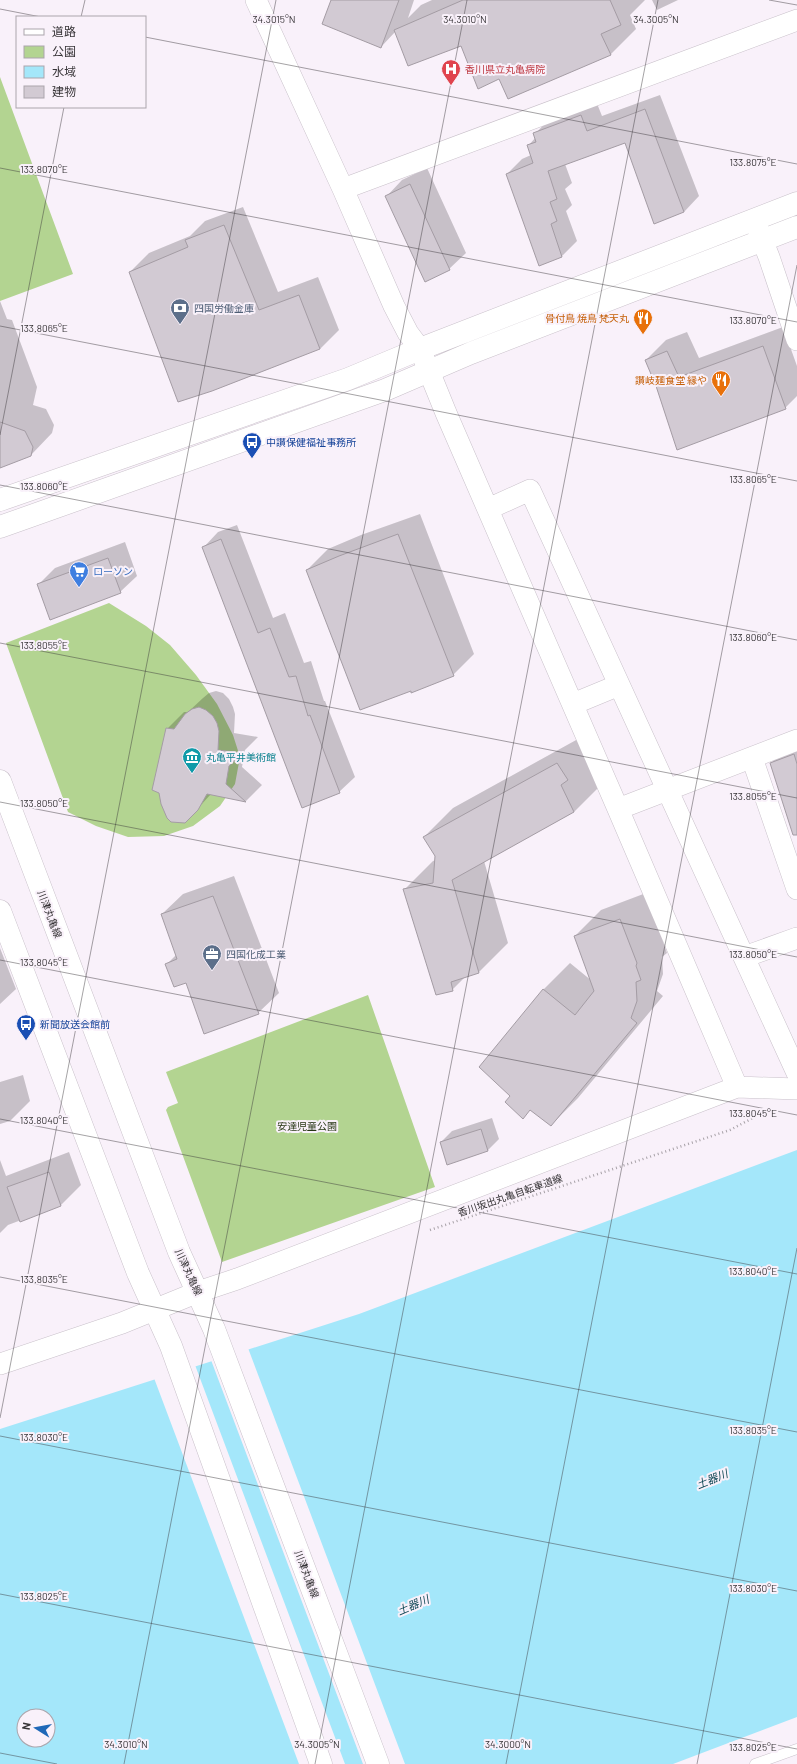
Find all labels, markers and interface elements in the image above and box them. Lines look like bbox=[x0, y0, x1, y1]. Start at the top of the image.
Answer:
text: 34.3015°N bbox=[252, 13, 296, 25]
text: 34.3010°N bbox=[443, 13, 487, 25]
text: 34.3005°N bbox=[633, 13, 679, 25]
legend bbox=[16, 16, 146, 108]
text: 道路 bbox=[52, 24, 76, 38]
text: 公園 bbox=[52, 44, 76, 58]
hospital icon: 香川県立丸亀病院 bbox=[440, 58, 462, 86]
place label: 香川県立丸亀病院 bbox=[465, 63, 545, 75]
text: 水域 bbox=[52, 64, 76, 78]
text: 建物 bbox=[52, 84, 76, 98]
text: 133.8075°E bbox=[729, 156, 777, 168]
text: 133.8070°E bbox=[20, 163, 68, 175]
bank icon: 四国労働金庫 bbox=[169, 297, 191, 325]
place label: 四国労働金庫 bbox=[194, 302, 254, 314]
restaurant icon: 骨付鳥 焼鳥 梵天丸 bbox=[632, 307, 654, 335]
place label: 骨付鳥 焼鳥 梵天丸 bbox=[545, 312, 629, 324]
text: 133.8070°E bbox=[729, 314, 777, 326]
text: 133.8065°E bbox=[20, 322, 68, 334]
restaurant icon: 讃岐麺食堂 縁や bbox=[710, 369, 732, 397]
place label: 讃岐麺食堂 縁や bbox=[635, 374, 707, 386]
bus stop icon: 中讃保健福祉事務所 bbox=[241, 431, 263, 459]
place label: 中讃保健福祉事務所 bbox=[266, 436, 356, 448]
text: 133.8065°E bbox=[729, 473, 777, 485]
text: 133.8060°E bbox=[20, 480, 68, 492]
supermarket icon: ローソン bbox=[68, 560, 90, 588]
place label: ローソン bbox=[93, 565, 133, 577]
text: 133.8060°E bbox=[729, 631, 777, 643]
text: 133.8055°E bbox=[20, 639, 68, 651]
museum icon: 丸亀平井美術館 bbox=[181, 746, 203, 774]
place label: 丸亀平井美術館 bbox=[206, 751, 276, 763]
text: 133.8055°E bbox=[729, 790, 777, 802]
text: 133.8050°E bbox=[20, 797, 68, 809]
street label: 川津丸亀線 bbox=[35, 889, 65, 939]
office icon: 四国化成工業 bbox=[201, 943, 223, 971]
place label: 四国化成工業 bbox=[226, 948, 286, 960]
text: 133.8050°E bbox=[729, 948, 777, 960]
text: 133.8045°E bbox=[20, 956, 68, 968]
bus stop icon: 新聞放送会館前 bbox=[15, 1013, 37, 1041]
place label: 新聞放送会館前 bbox=[40, 1018, 110, 1030]
text: 133.8045°E bbox=[729, 1107, 777, 1119]
text: 133.8040°E bbox=[20, 1114, 68, 1126]
park label: 安達児童公園 bbox=[277, 1120, 337, 1132]
street label: 香川坂出丸亀自転車道線 bbox=[456, 1171, 564, 1219]
street label: 川津丸亀線 bbox=[173, 1247, 205, 1297]
text: 133.8040°E bbox=[729, 1265, 777, 1277]
text: 133.8035°E bbox=[20, 1273, 68, 1285]
text: 133.8035°E bbox=[729, 1424, 777, 1436]
text: 133.8030°E bbox=[20, 1431, 68, 1443]
water label: 土器川 bbox=[694, 1466, 730, 1491]
street label: 川津丸亀線 bbox=[292, 1549, 322, 1599]
text: 133.8030°E bbox=[729, 1582, 777, 1594]
text: 133.8025°E bbox=[20, 1590, 68, 1602]
water label: 土器川 bbox=[395, 1592, 431, 1617]
north arrow bbox=[16, 1708, 56, 1748]
text: N bbox=[19, 1721, 33, 1731]
text: 34.3010°N bbox=[104, 1738, 148, 1750]
text: 34.3005°N bbox=[294, 1738, 340, 1750]
text: 34.3000°N bbox=[485, 1738, 531, 1750]
text: 133.8025°E bbox=[729, 1741, 777, 1753]

